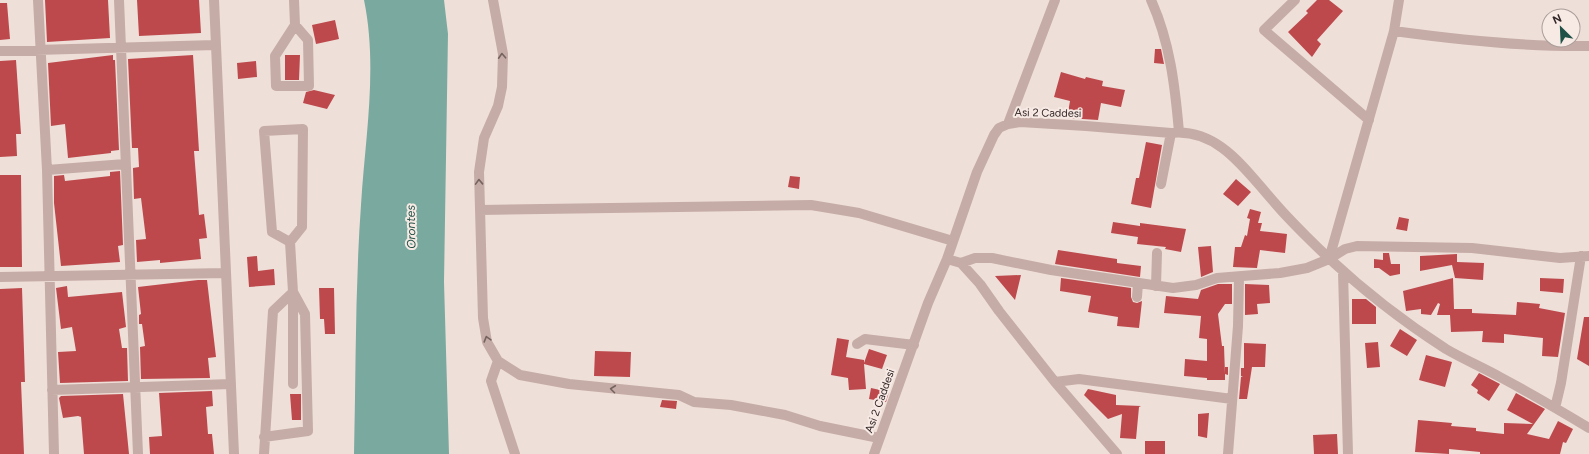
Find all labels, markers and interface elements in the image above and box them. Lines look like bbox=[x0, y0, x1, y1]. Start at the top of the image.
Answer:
north arrow bbox=[1541, 8, 1581, 48]
text: N bbox=[1551, 12, 1564, 27]
one-way arrow bbox=[498, 52, 507, 59]
street label: Asi 2 Caddesi bbox=[1014, 106, 1082, 120]
one-way arrow bbox=[475, 179, 483, 185]
water label: Orontes bbox=[404, 205, 418, 249]
one-way arrow bbox=[483, 336, 492, 343]
street label: Asi 2 Caddesi bbox=[862, 367, 898, 435]
one-way arrow bbox=[610, 385, 616, 394]

